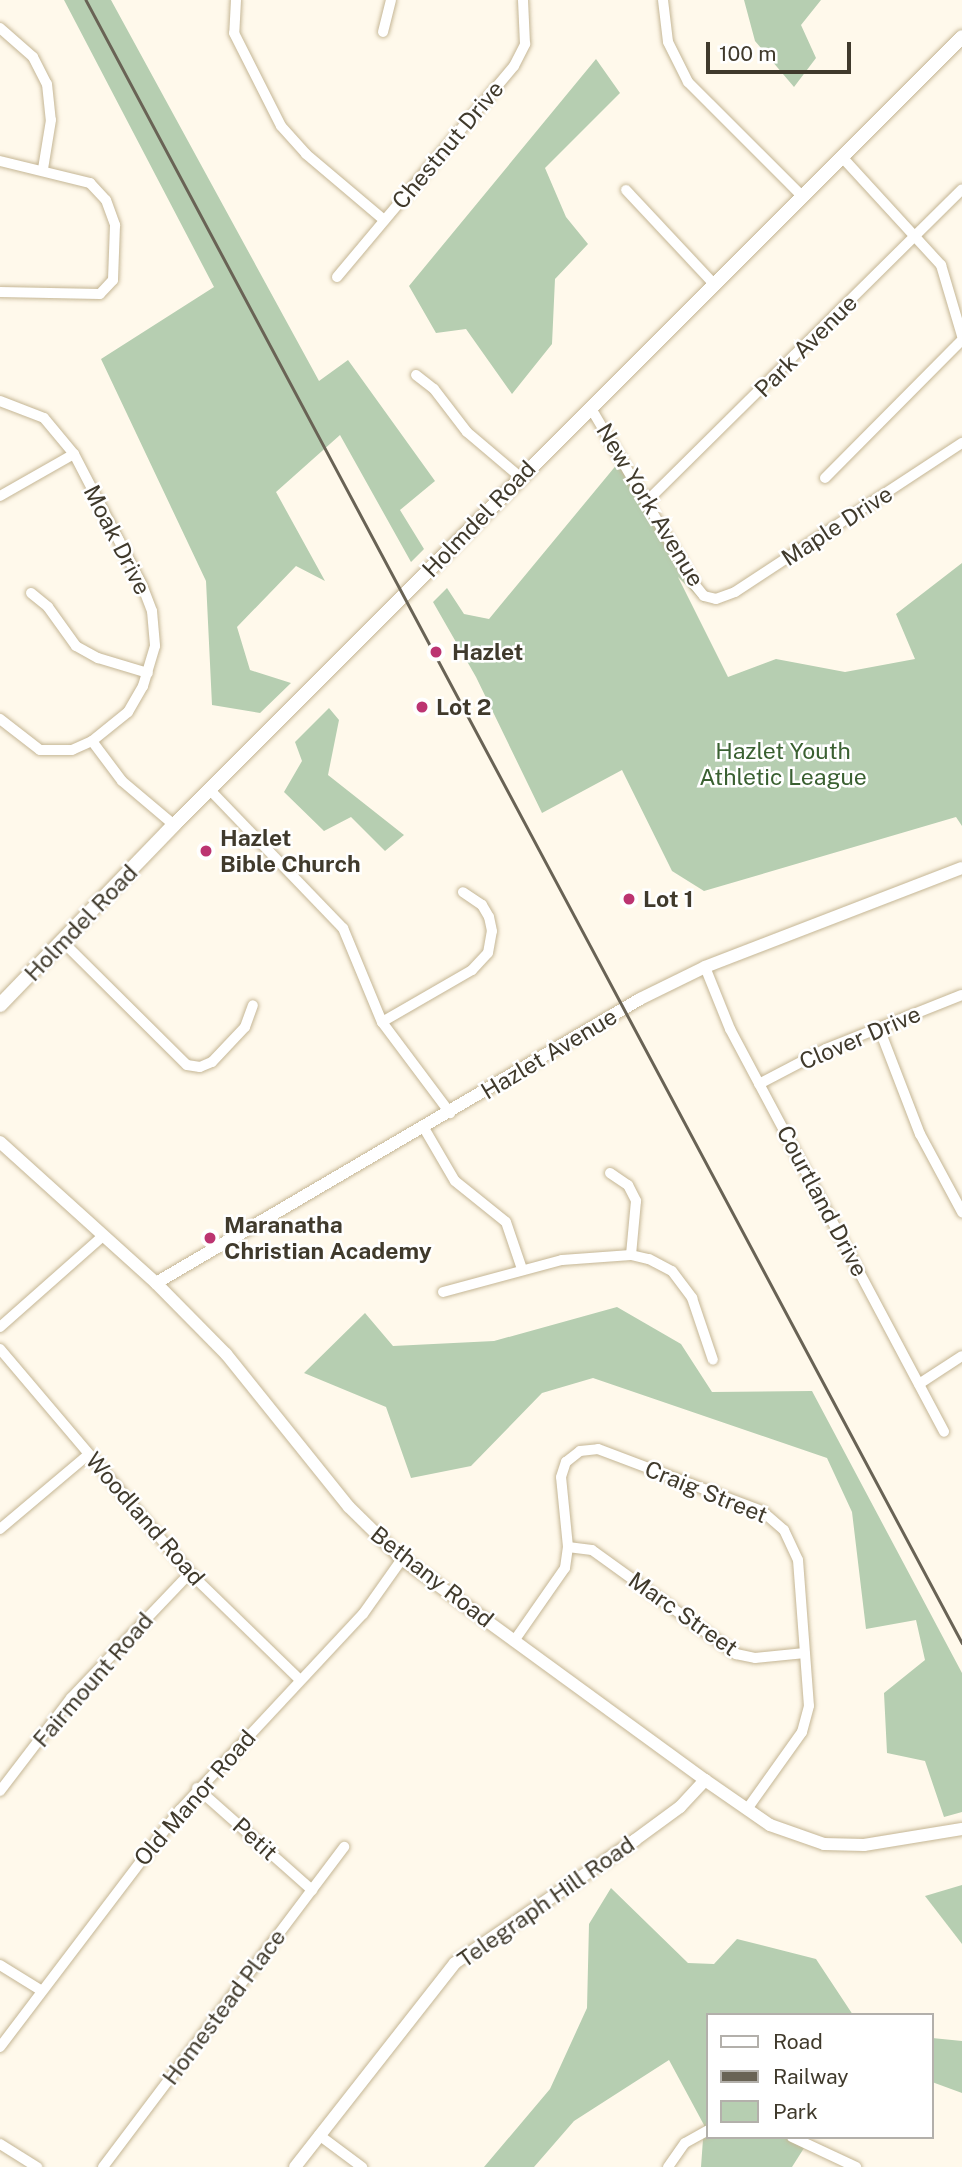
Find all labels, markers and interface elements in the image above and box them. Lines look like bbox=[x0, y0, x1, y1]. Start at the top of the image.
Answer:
scale bar bbox=[710, 28, 855, 72]
text: 100 m bbox=[719, 41, 776, 66]
street label: Chestnut Drive bbox=[386, 75, 510, 215]
street label: Park Avenue bbox=[749, 289, 863, 403]
street label: New York Avenue bbox=[590, 418, 710, 592]
street label: Holmdel Road bbox=[417, 455, 541, 583]
street label: Maple Drive bbox=[776, 480, 898, 572]
street label: Moak Drive bbox=[78, 481, 156, 599]
place label: Hazlet bbox=[452, 638, 523, 666]
marker: Hazlet bbox=[426, 642, 446, 662]
place label: Lot 2 bbox=[436, 693, 491, 721]
marker: Lot 2 bbox=[414, 699, 430, 715]
park label: Hazlet Youth Athletic League bbox=[699, 737, 867, 791]
place label: Hazlet Bible Church bbox=[220, 824, 361, 878]
marker: Hazlet Bible Church bbox=[198, 843, 214, 859]
street label: Holmdel Road bbox=[19, 859, 143, 987]
place label: Lot 1 bbox=[643, 885, 694, 913]
marker: Lot 1 bbox=[621, 891, 637, 907]
street label: Clover Drive bbox=[795, 1000, 925, 1076]
street label: Hazlet Avenue bbox=[476, 1003, 622, 1105]
street label: Courtland Drive bbox=[771, 1121, 873, 1281]
place label: Maranatha Christian Academy bbox=[224, 1211, 432, 1265]
marker: Maranatha Christian Academy bbox=[202, 1230, 218, 1246]
street label: Woodland Road bbox=[80, 1447, 210, 1591]
street label: Craig Street bbox=[641, 1455, 771, 1529]
street label: Bethany Road bbox=[365, 1521, 499, 1633]
street label: Marc Street bbox=[623, 1566, 743, 1662]
street label: Fairmount Road bbox=[27, 1607, 159, 1753]
street label: Old Manor Road bbox=[129, 1725, 261, 1871]
street label: Petit bbox=[227, 1812, 283, 1866]
street label: Telegraph Hill Road bbox=[452, 1831, 640, 1973]
street label: Homestead Place bbox=[156, 1924, 292, 2090]
legend bbox=[706, 2013, 934, 2139]
text: Road bbox=[773, 2029, 823, 2054]
text: Railway bbox=[773, 2064, 849, 2089]
text: Park bbox=[773, 2099, 818, 2124]

